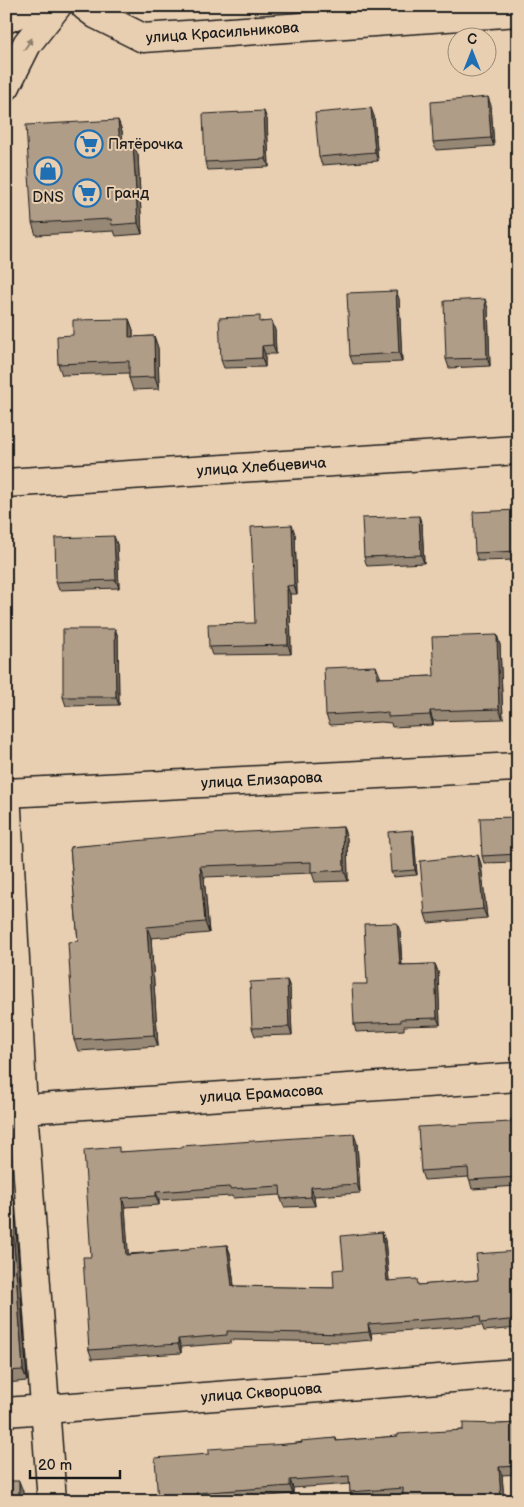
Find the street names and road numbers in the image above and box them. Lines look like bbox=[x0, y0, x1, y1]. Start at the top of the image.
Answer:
street label: улица Красильникова bbox=[145, 18, 300, 47]
street label: улица Хлебцевича bbox=[196, 453, 327, 480]
street label: улица Елизарова bbox=[201, 767, 323, 793]
street label: улица Ерамасова bbox=[199, 1080, 324, 1107]
street label: улица Скворцова bbox=[200, 1378, 323, 1407]

